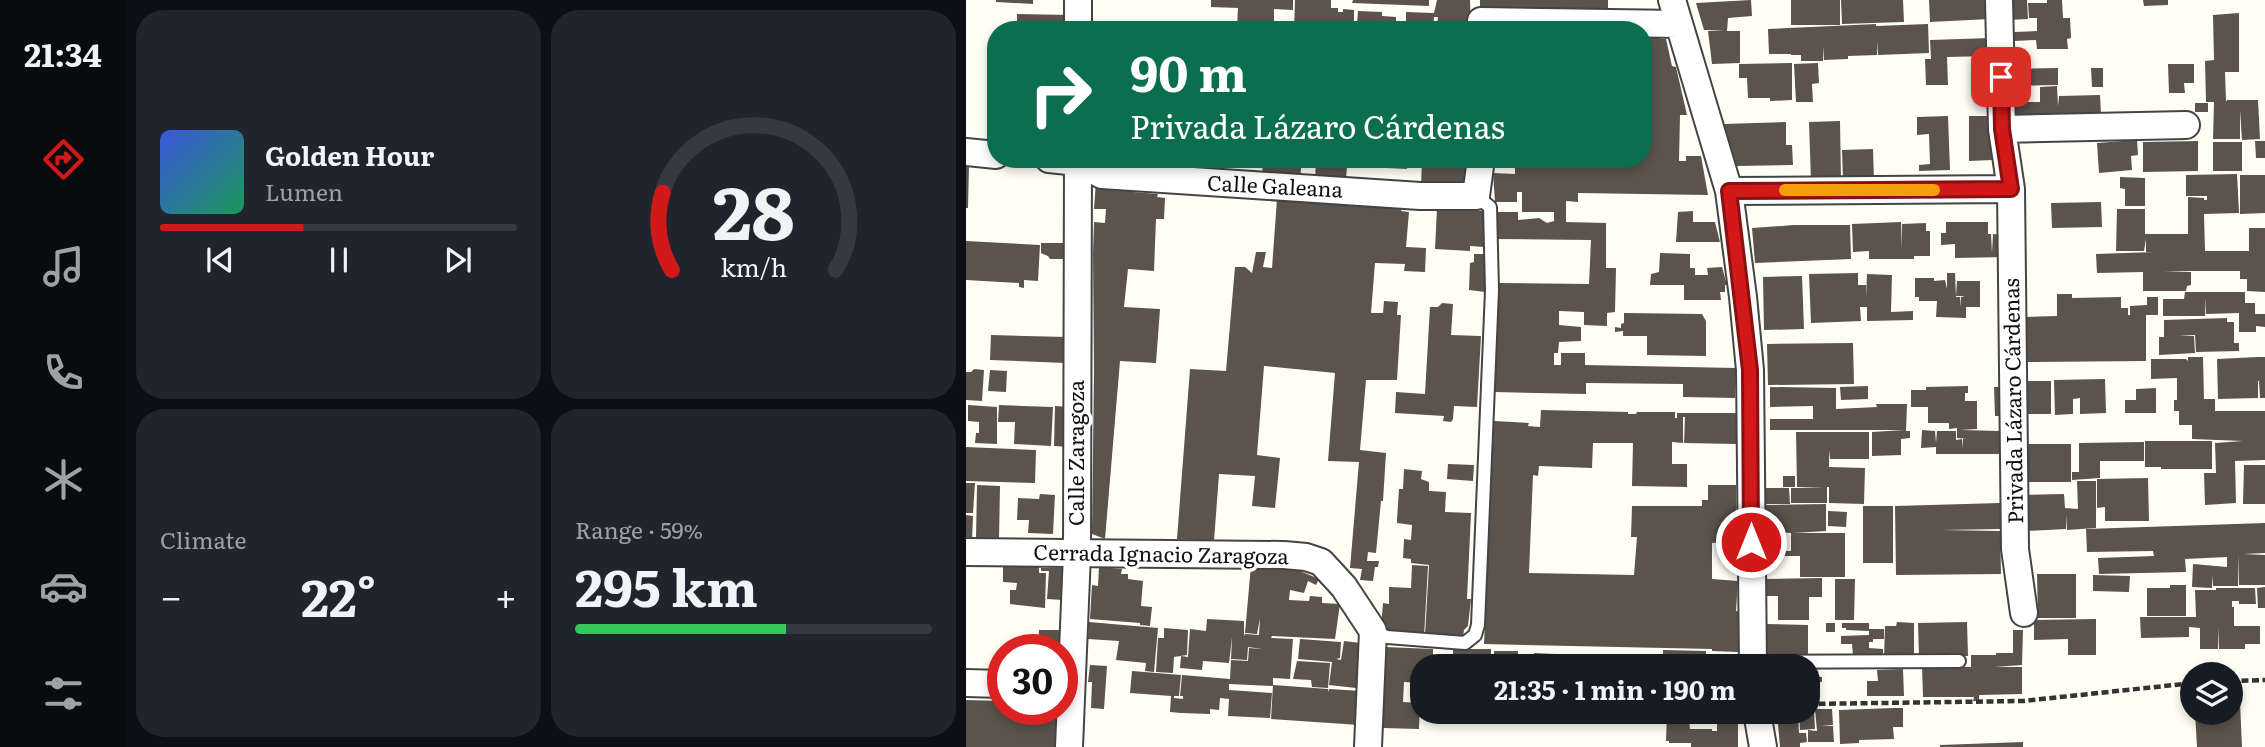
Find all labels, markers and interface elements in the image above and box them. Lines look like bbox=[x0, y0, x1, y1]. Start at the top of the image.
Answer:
text: 21:34 bbox=[24, 29, 102, 77]
text: 90 m bbox=[1130, 34, 1247, 107]
pin bbox=[1971, 47, 2031, 107]
icon: right bbox=[1015, 49, 1106, 140]
icon: arrive bbox=[1982, 58, 2020, 96]
text: Privada Lázaro Cárdenas bbox=[1130, 101, 1505, 149]
icon: directions bbox=[39, 135, 88, 184]
text: Golden Hour bbox=[265, 135, 434, 174]
text: 28 bbox=[713, 155, 794, 263]
street label: Calle Galeana bbox=[1206, 165, 1344, 204]
text: Lumen bbox=[265, 174, 343, 208]
icon: previous bbox=[201, 241, 239, 279]
icon: pause bbox=[320, 241, 358, 279]
icon: next bbox=[439, 241, 477, 279]
icon: music bbox=[39, 242, 88, 291]
text: km/h bbox=[720, 248, 787, 285]
street label: Privada Lázaro Cárdenas bbox=[1994, 278, 2029, 524]
icon: phone bbox=[39, 348, 88, 397]
street label: Calle Zaragoza bbox=[1059, 379, 1090, 526]
icon: climate bbox=[39, 455, 88, 504]
position arrow bbox=[1714, 505, 1788, 579]
text: Range · 59% bbox=[575, 512, 703, 546]
text: Climate bbox=[160, 522, 246, 556]
street label: Cerrada Ignacio Zaragoza bbox=[1033, 535, 1290, 570]
text: 295 km bbox=[575, 546, 758, 623]
text: 22° bbox=[301, 556, 376, 633]
icon: car bbox=[39, 562, 88, 611]
text: − bbox=[160, 566, 182, 623]
text: + bbox=[495, 566, 517, 623]
speed limit sign: 30 bbox=[987, 634, 1078, 725]
map controls bbox=[2180, 662, 2243, 725]
button: layers bbox=[2180, 662, 2243, 725]
icon: filters bbox=[39, 669, 88, 718]
text: 21:35 · 1 min · 190 m bbox=[1494, 669, 1736, 708]

